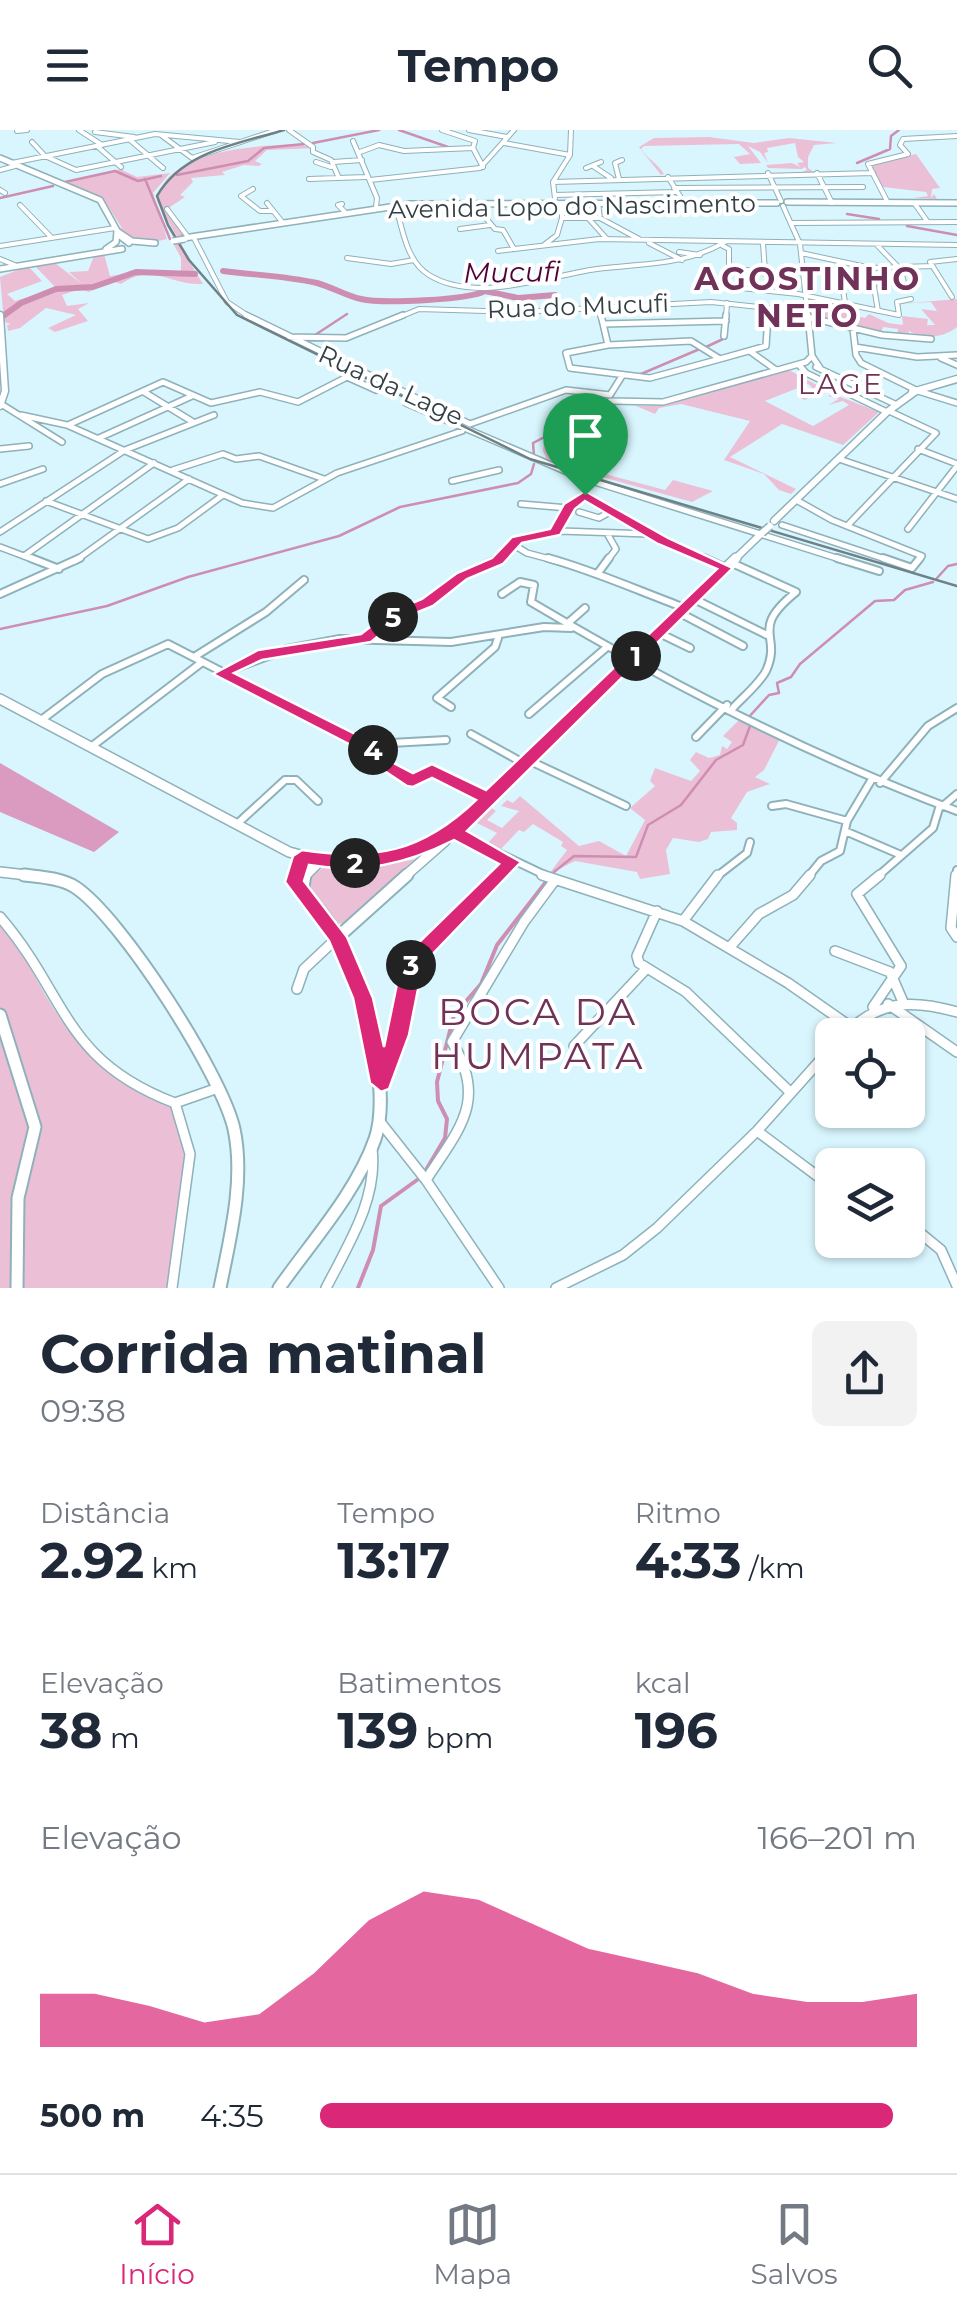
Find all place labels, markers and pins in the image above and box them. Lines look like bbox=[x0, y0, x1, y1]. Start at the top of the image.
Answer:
pin bbox=[543, 393, 628, 496]
pin: 5 bbox=[368, 592, 418, 642]
pin: 1 bbox=[611, 631, 661, 681]
pin: 4 bbox=[348, 725, 398, 775]
pin: 2 bbox=[330, 838, 380, 888]
pin: 3 bbox=[386, 940, 436, 990]

